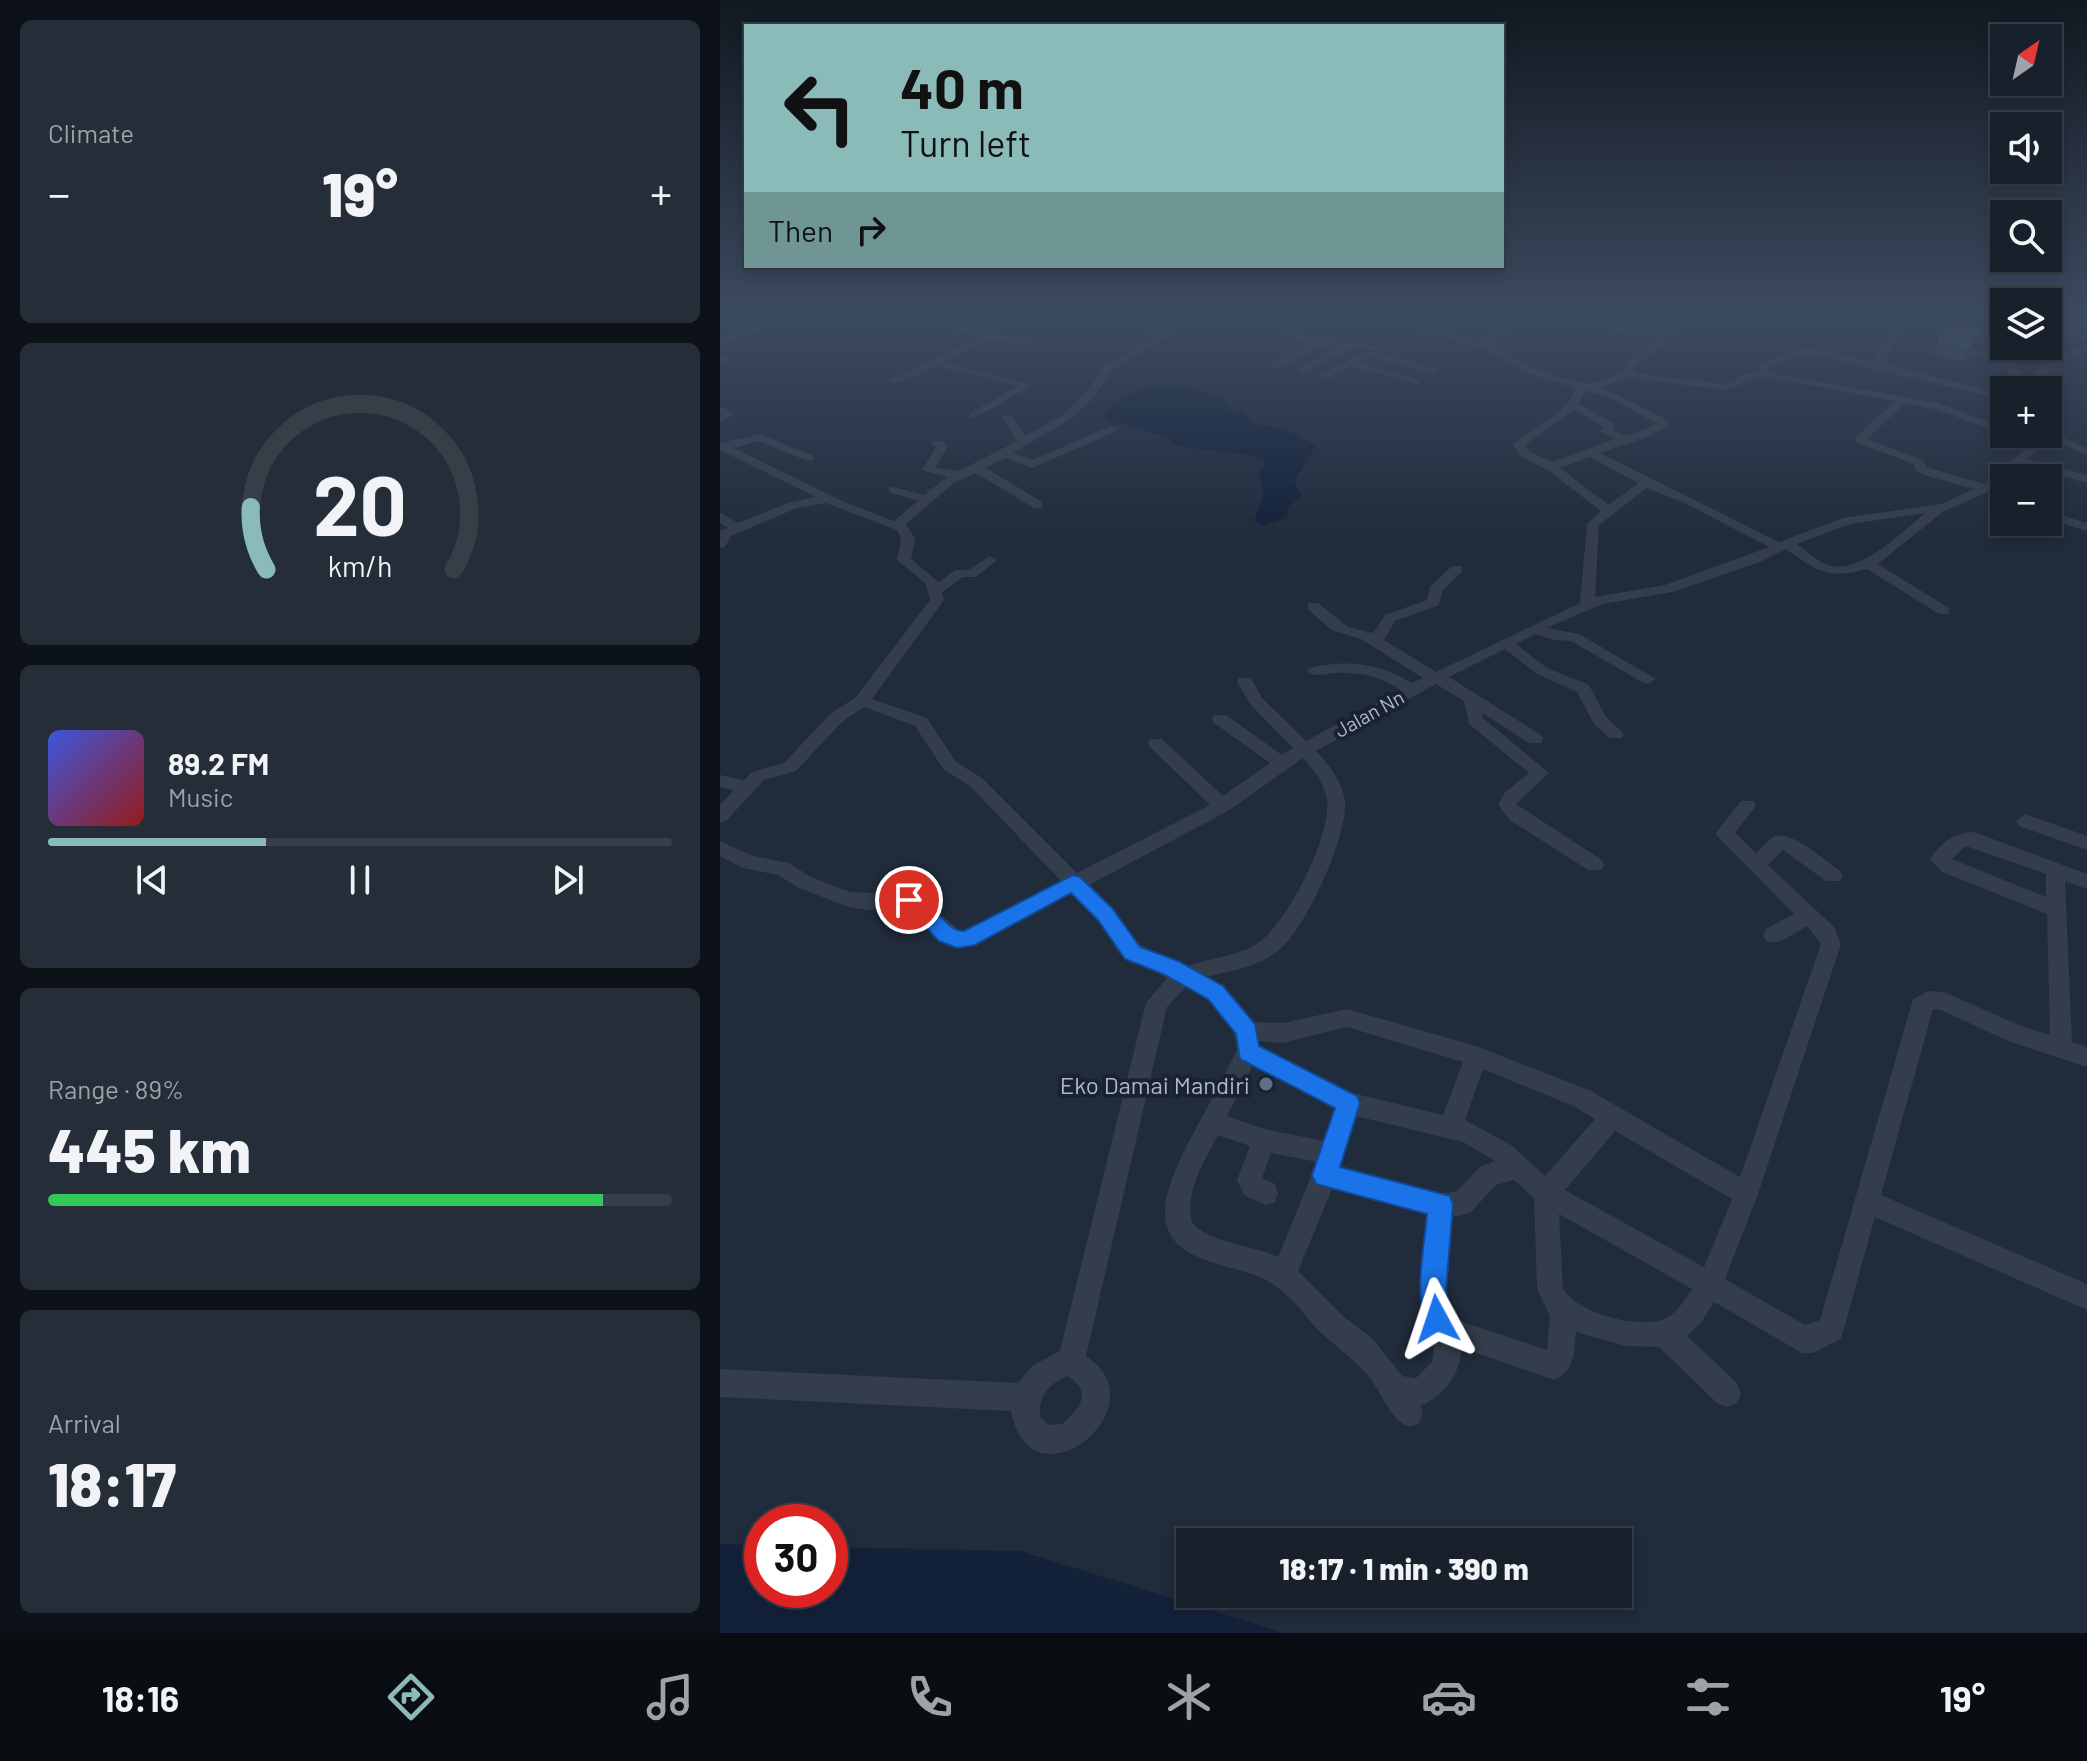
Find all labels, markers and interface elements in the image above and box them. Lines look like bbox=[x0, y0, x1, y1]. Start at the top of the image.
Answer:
north arrow bbox=[1990, 24, 2062, 96]
map controls bbox=[1990, 24, 2062, 536]
text: 40 m bbox=[900, 53, 1024, 120]
icon: left bbox=[768, 56, 872, 160]
button: sound bbox=[1990, 112, 2062, 184]
text: Climate bbox=[48, 117, 134, 148]
text: Turn left bbox=[900, 121, 1031, 164]
text: 19° bbox=[322, 157, 398, 229]
text: − bbox=[48, 166, 70, 219]
text: + bbox=[650, 166, 672, 219]
button: search bbox=[1990, 200, 2062, 272]
icon: right bbox=[849, 208, 893, 252]
text: Then bbox=[768, 212, 833, 248]
button: layers bbox=[1990, 288, 2062, 360]
button: + bbox=[1990, 376, 2062, 448]
text: 20 bbox=[313, 452, 407, 552]
button: − bbox=[1990, 464, 2062, 536]
text: km/h bbox=[328, 548, 392, 583]
street label: Jalan Nn bbox=[1330, 684, 1408, 742]
text: 89.2 FM bbox=[168, 745, 269, 781]
text: Music bbox=[168, 781, 233, 812]
icon: previous bbox=[130, 858, 174, 902]
icon: pause bbox=[338, 858, 382, 902]
icon: next bbox=[546, 858, 590, 902]
pin bbox=[875, 866, 943, 934]
icon: arrive bbox=[887, 878, 931, 922]
place label: Eko Damai Mandiri bbox=[1060, 1070, 1250, 1099]
text: Range · 89% bbox=[48, 1073, 184, 1104]
marker: Eko Damai Mandiri bbox=[1257, 1075, 1275, 1093]
text: 445 km bbox=[48, 1113, 251, 1185]
position arrow bbox=[1395, 1277, 1479, 1361]
text: Arrival bbox=[48, 1407, 121, 1438]
text: 18:17 bbox=[48, 1447, 176, 1519]
speed limit sign: 30 bbox=[744, 1504, 848, 1608]
text: 18:17 · 1 min · 390 m bbox=[1279, 1550, 1529, 1586]
icon: directions bbox=[383, 1669, 439, 1725]
icon: music bbox=[642, 1669, 698, 1725]
icon: phone bbox=[902, 1669, 958, 1725]
icon: climate bbox=[1161, 1669, 1217, 1725]
icon: car bbox=[1421, 1669, 1477, 1725]
icon: filters bbox=[1680, 1669, 1736, 1725]
text: 18:16 bbox=[102, 1676, 179, 1719]
text: 19° bbox=[1940, 1676, 1985, 1719]

